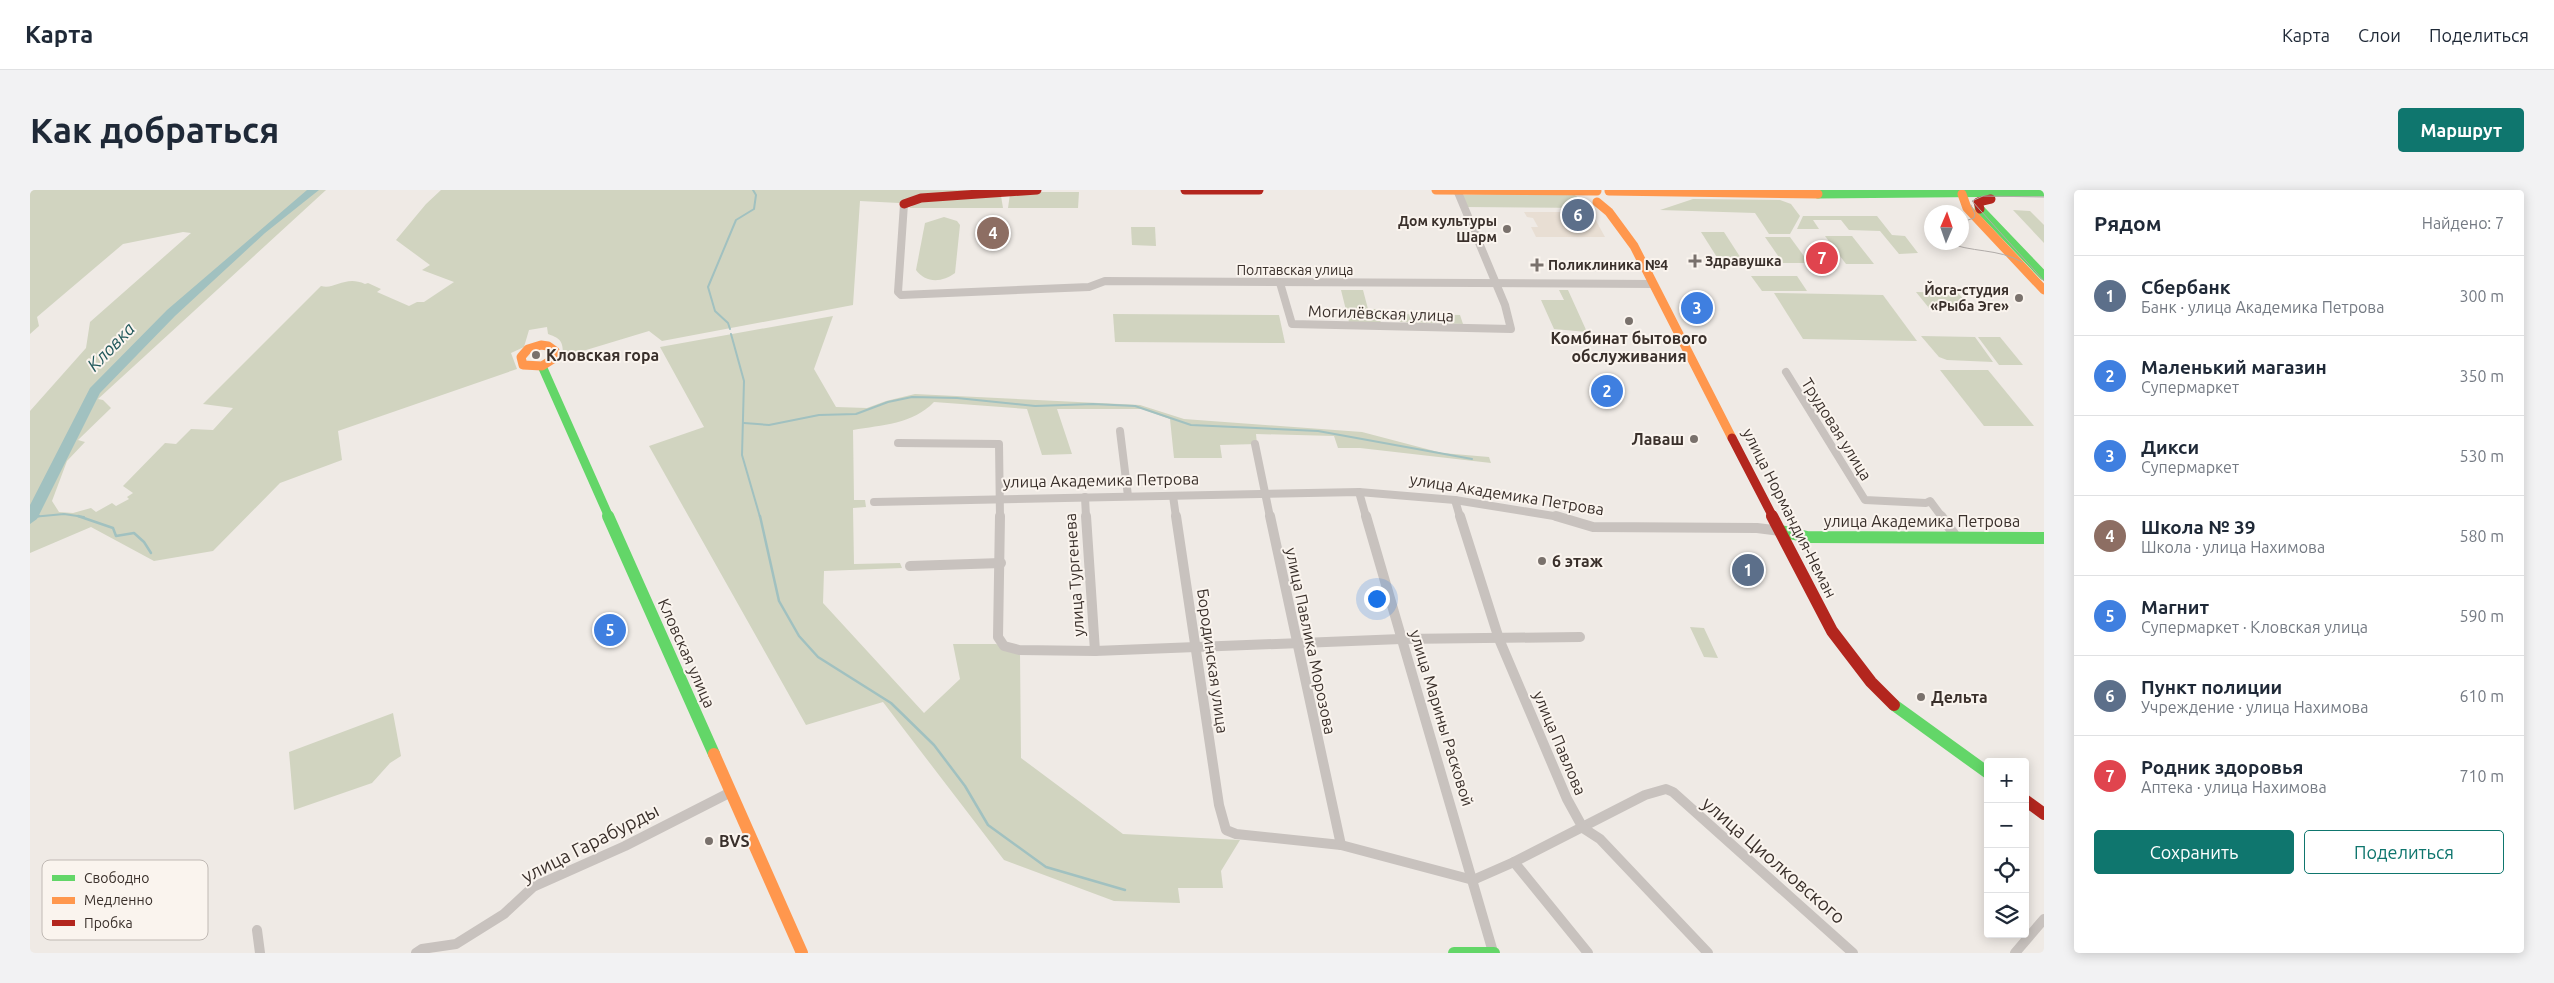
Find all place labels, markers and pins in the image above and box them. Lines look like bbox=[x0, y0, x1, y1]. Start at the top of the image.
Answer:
pin: 6 bbox=[1562, 196, 1594, 234]
place label: Дом культуры Шарм bbox=[1398, 213, 1497, 245]
pin: 4 bbox=[977, 214, 1009, 252]
marker: Дом культуры Шарм bbox=[1501, 223, 1513, 235]
pin: 7 bbox=[1806, 239, 1838, 277]
place label: Здравушка bbox=[1705, 253, 1782, 269]
marker: Здравушка bbox=[1689, 255, 1701, 267]
place label: Поликлиника №4 bbox=[1548, 257, 1668, 273]
marker: Поликлиника №4 bbox=[1530, 258, 1544, 272]
place label: Йога-студия «Рыба Эге» bbox=[1924, 280, 2009, 314]
pin: 3 bbox=[1681, 289, 1713, 327]
marker: Йога-студия «Рыба Эге» bbox=[2013, 292, 2025, 304]
marker: Комбинат бытового обслуживания bbox=[1623, 315, 1635, 327]
place label: Комбинат бытового обслуживания bbox=[1551, 329, 1708, 365]
place label: Кловская гора bbox=[546, 346, 659, 364]
marker: Кловская гора bbox=[530, 349, 542, 361]
pin: 2 bbox=[1591, 372, 1623, 410]
place label: Лаваш bbox=[1631, 430, 1684, 448]
marker: Лаваш bbox=[1688, 433, 1700, 445]
pin: 1 bbox=[1732, 551, 1764, 589]
place label: 6 этаж bbox=[1552, 552, 1603, 570]
marker: 6 этаж bbox=[1536, 555, 1548, 567]
pin: 5 bbox=[594, 611, 626, 649]
place label: Дельта bbox=[1931, 688, 1988, 706]
marker: Дельта bbox=[1915, 691, 1927, 703]
place label: BVS bbox=[719, 832, 750, 850]
marker: BVS bbox=[703, 835, 715, 847]

